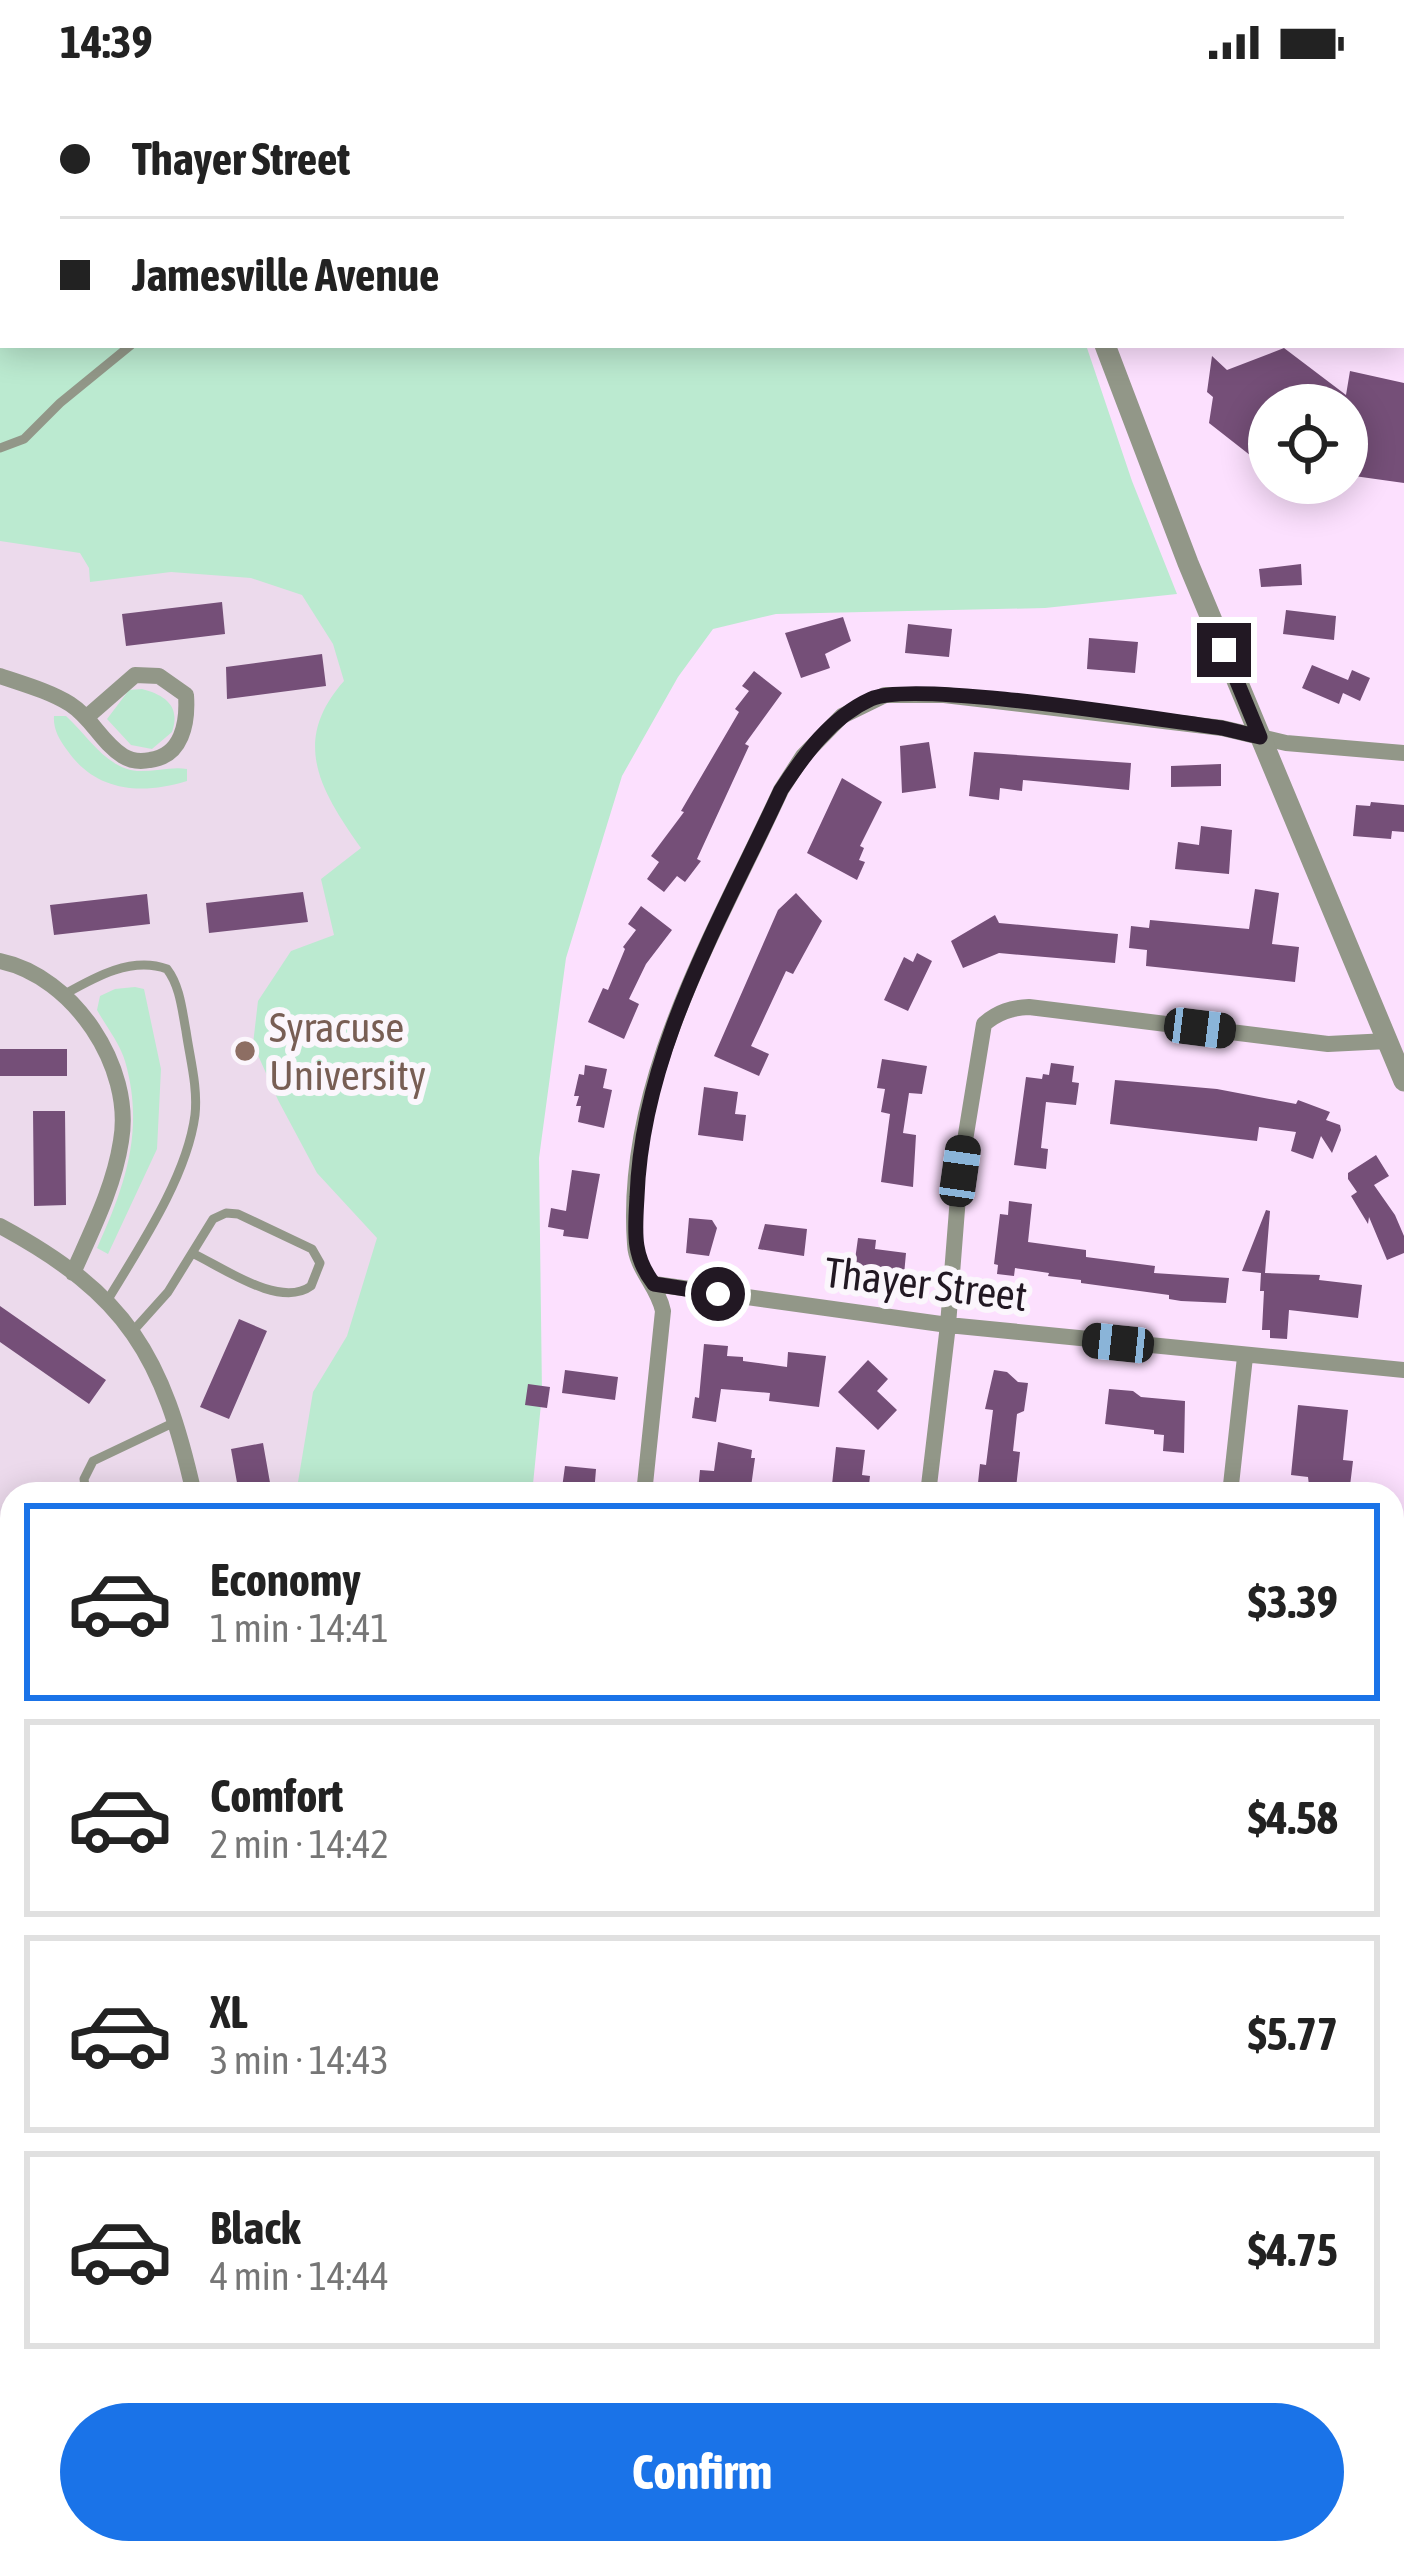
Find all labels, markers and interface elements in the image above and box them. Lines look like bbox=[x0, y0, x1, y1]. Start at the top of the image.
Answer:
text: 14:39 bbox=[60, 16, 153, 68]
text: Thayer Street bbox=[132, 133, 350, 185]
text: Jamesville Avenue bbox=[132, 249, 440, 301]
map controls bbox=[1248, 384, 1368, 504]
button: locate bbox=[1248, 384, 1368, 504]
route end bbox=[1197, 623, 1251, 677]
place label: Syracuse University bbox=[269, 1003, 426, 1099]
car bbox=[1162, 1006, 1238, 1050]
marker: Syracuse University bbox=[232, 1038, 258, 1064]
car bbox=[937, 1133, 983, 1209]
street label: Thayer Street bbox=[822, 1248, 1030, 1320]
route start bbox=[691, 1267, 745, 1321]
car bbox=[1080, 1321, 1156, 1365]
icon: car bbox=[66, 1548, 174, 1656]
text: Economy bbox=[210, 1554, 361, 1606]
text: $3.39 bbox=[1248, 1576, 1338, 1628]
text: 1 min · 14:41 bbox=[210, 1606, 389, 1650]
icon: car bbox=[66, 1764, 174, 1872]
text: Comfort bbox=[210, 1770, 343, 1822]
text: $4.58 bbox=[1248, 1792, 1338, 1844]
text: 2 min · 14:42 bbox=[210, 1822, 389, 1866]
icon: car bbox=[66, 1980, 174, 2088]
text: XL bbox=[210, 1986, 248, 2038]
text: $5.77 bbox=[1248, 2008, 1338, 2060]
text: 3 min · 14:43 bbox=[210, 2038, 389, 2082]
icon: car bbox=[66, 2196, 174, 2304]
text: Black bbox=[210, 2202, 301, 2254]
text: $4.75 bbox=[1248, 2224, 1338, 2276]
text: 4 min · 14:44 bbox=[210, 2254, 389, 2298]
button: Confirm bbox=[60, 2403, 1344, 2541]

